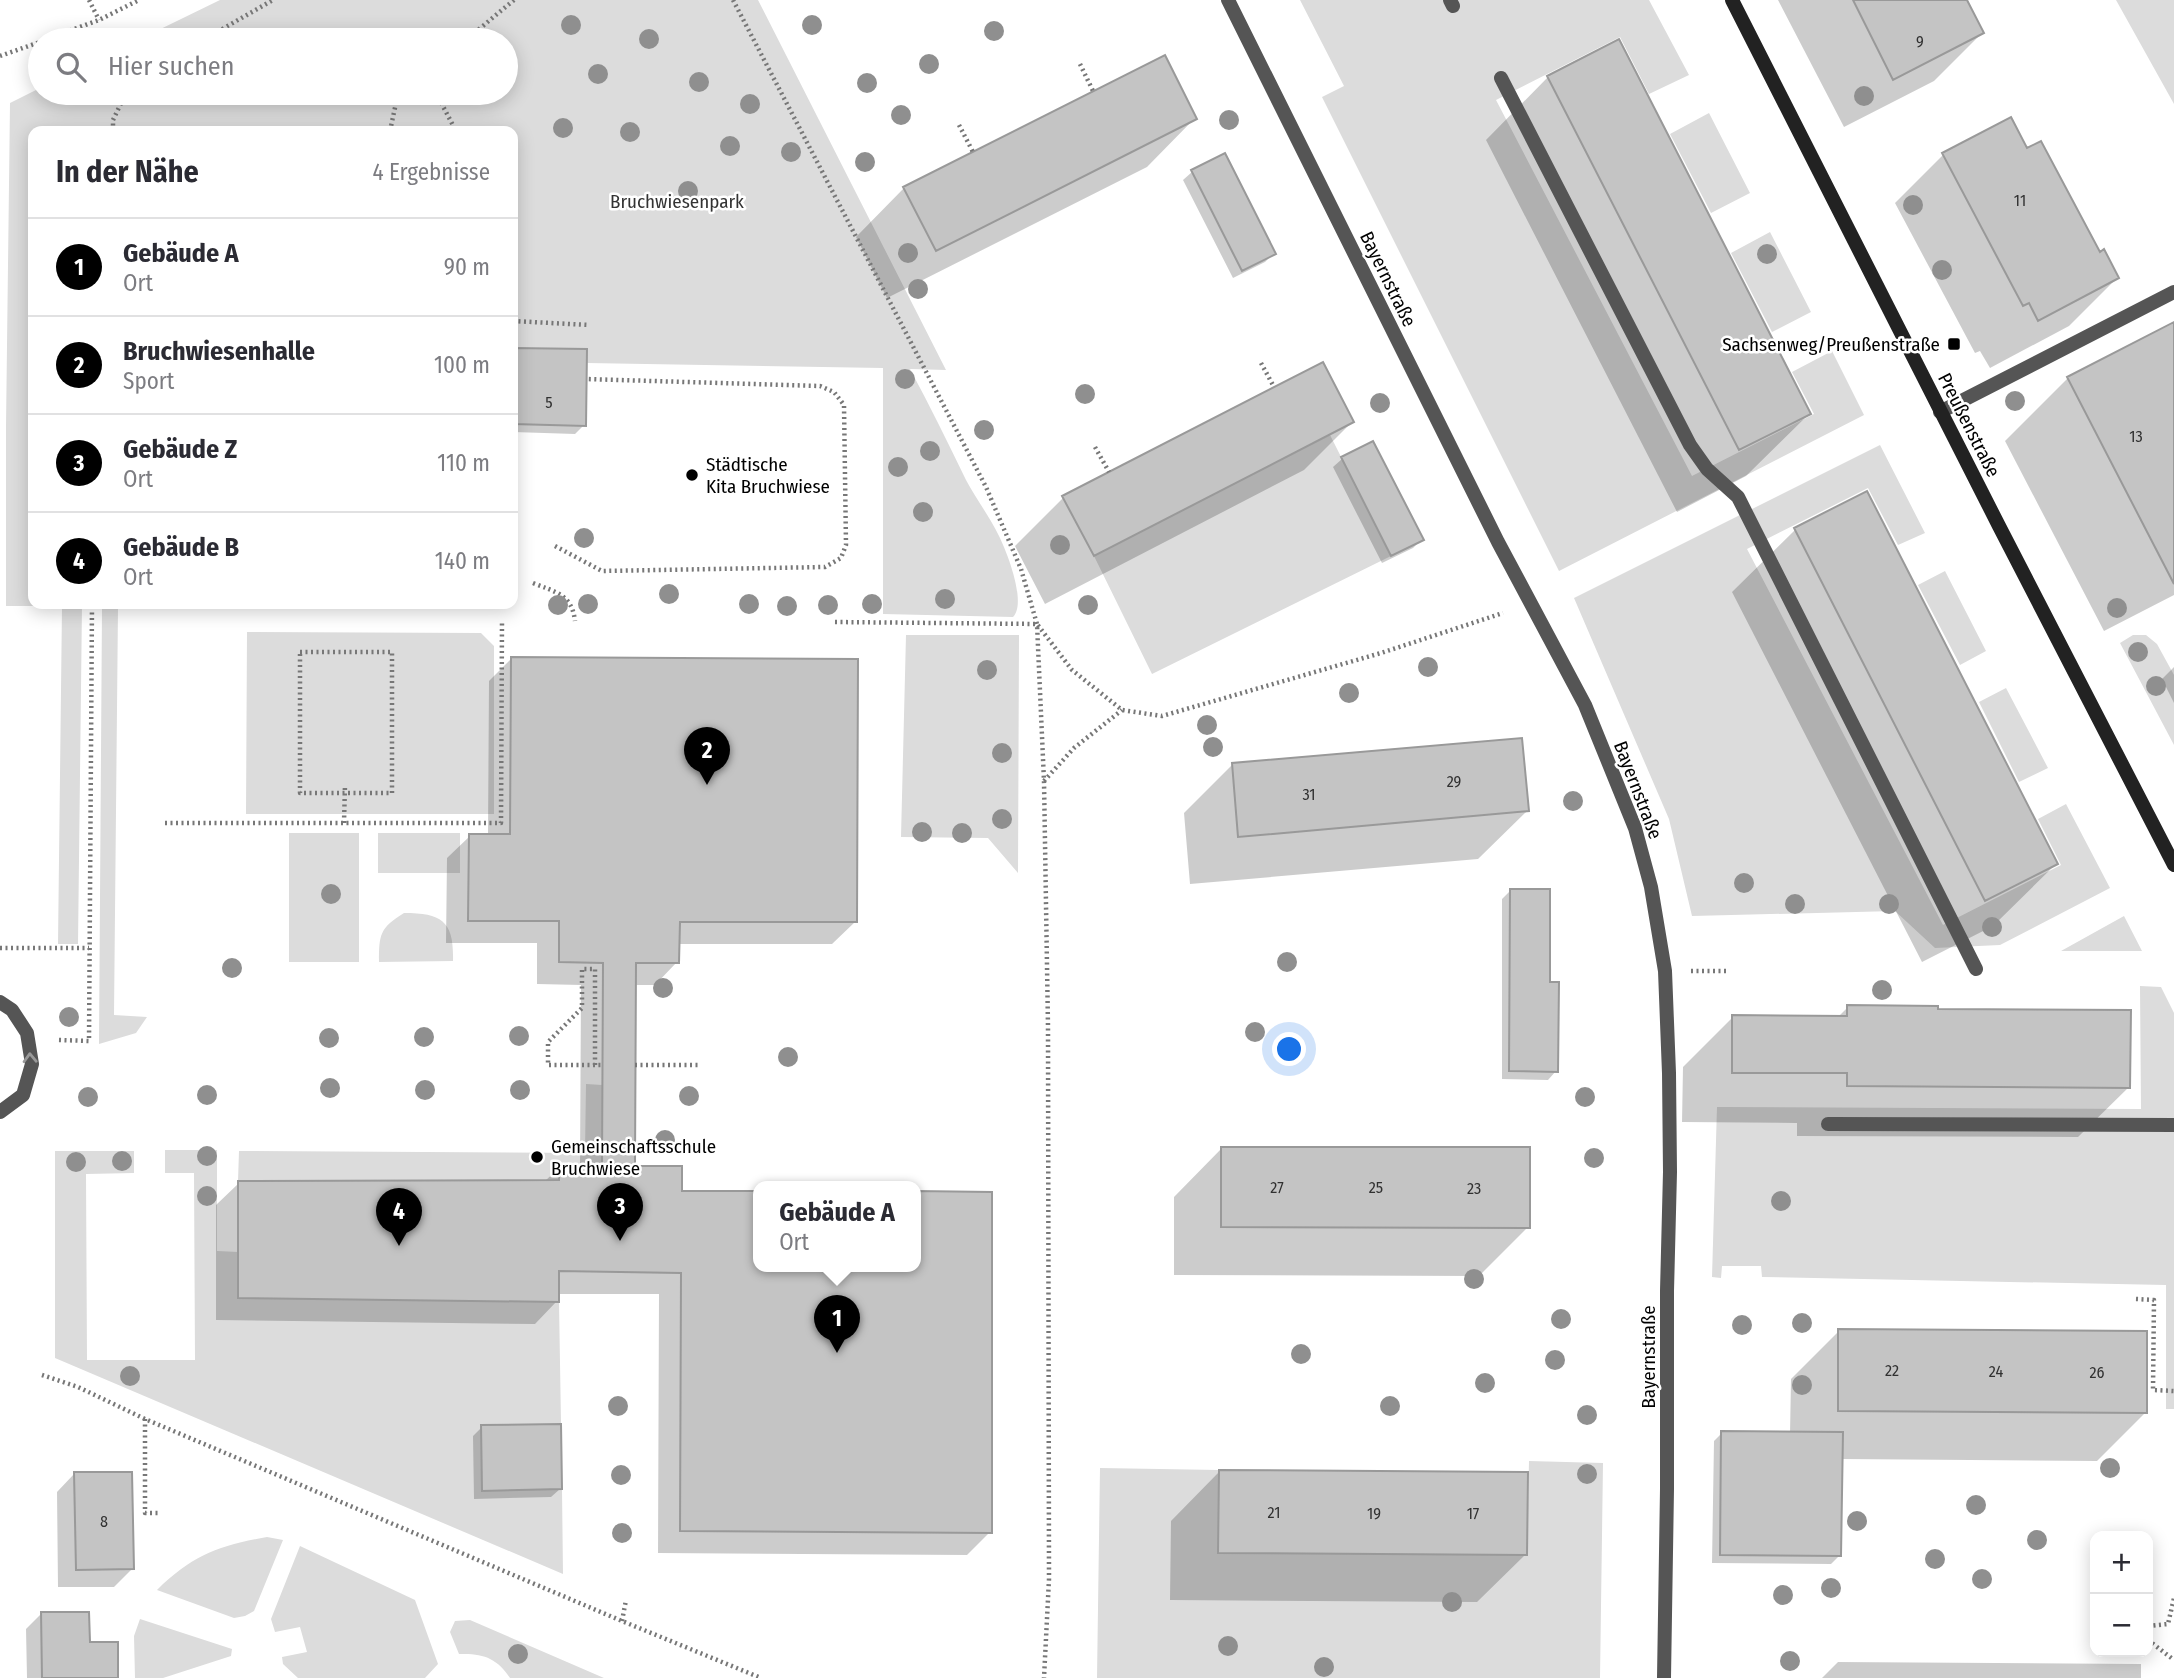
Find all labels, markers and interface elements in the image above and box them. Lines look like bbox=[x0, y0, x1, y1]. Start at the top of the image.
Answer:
search box bbox=[28, 28, 518, 105]
house number: 9 bbox=[1916, 32, 1924, 51]
icon: search bbox=[52, 48, 90, 86]
text: Hier suchen bbox=[108, 51, 234, 82]
text: In der Nähe bbox=[56, 154, 199, 190]
text: 4 Ergebnisse bbox=[372, 158, 490, 186]
park label: Bruchwiesenpark bbox=[610, 190, 744, 213]
house number: 11 bbox=[2014, 191, 2026, 210]
street label: Bayernstraße bbox=[1355, 228, 1421, 330]
text: Gebäude A bbox=[123, 238, 239, 269]
text: 1 bbox=[74, 253, 84, 281]
text: 90 m bbox=[444, 253, 490, 281]
text: Ort bbox=[123, 269, 153, 297]
place label: Sachsenweg/Preußenstraße bbox=[1722, 333, 1940, 356]
text: Bruchwiesenhalle bbox=[123, 336, 315, 367]
marker: Sachsenweg/Preußenstraße bbox=[1946, 336, 1962, 352]
text: 2 bbox=[74, 351, 84, 379]
text: 100 m bbox=[434, 351, 490, 379]
text: Sport bbox=[123, 367, 174, 395]
street label: Preußenstraße bbox=[1933, 369, 2005, 481]
house number: 5 bbox=[545, 393, 553, 412]
house number: 13 bbox=[2129, 427, 2143, 446]
text: Gebäude Z bbox=[123, 434, 237, 465]
text: 3 bbox=[74, 449, 84, 477]
text: 110 m bbox=[437, 449, 490, 477]
place label: Städtische Kita Bruchwiese bbox=[706, 453, 830, 498]
text: Ort bbox=[123, 465, 153, 493]
marker: Städtische Kita Bruchwiese bbox=[684, 467, 700, 483]
text: Gebäude B bbox=[123, 532, 239, 563]
text: 4 bbox=[73, 547, 85, 575]
text: 140 m bbox=[435, 547, 490, 575]
text: Ort bbox=[123, 563, 153, 591]
pin: 2 bbox=[684, 727, 730, 785]
street label: Bayernstraße bbox=[1609, 738, 1667, 842]
house number: 29 bbox=[1447, 772, 1462, 791]
house number: 31 bbox=[1302, 785, 1316, 804]
your location bbox=[1272, 1032, 1306, 1066]
one-way arrow bbox=[22, 1052, 37, 1063]
place label: Gemeinschaftsschule Bruchwiese bbox=[551, 1135, 716, 1180]
marker: Gemeinschaftsschule Bruchwiese bbox=[529, 1149, 545, 1165]
house number: 27 bbox=[1270, 1178, 1284, 1197]
house number: 25 bbox=[1369, 1178, 1383, 1197]
house number: 23 bbox=[1467, 1179, 1481, 1198]
popup bbox=[753, 1181, 921, 1272]
pin: 3 bbox=[597, 1183, 643, 1241]
pin: 4 bbox=[376, 1188, 422, 1246]
text: Gebäude A bbox=[779, 1197, 895, 1228]
text: Ort bbox=[779, 1228, 809, 1256]
pin: 1 bbox=[814, 1295, 860, 1353]
street label: Bayernstraße bbox=[1637, 1305, 1660, 1409]
house number: 22 bbox=[1885, 1361, 1899, 1380]
house number: 24 bbox=[1989, 1362, 2003, 1381]
house number: 26 bbox=[2090, 1363, 2105, 1382]
house number: 21 bbox=[1268, 1503, 1280, 1522]
house number: 19 bbox=[1367, 1504, 1381, 1523]
house number: 17 bbox=[1467, 1504, 1480, 1523]
house number: 8 bbox=[100, 1512, 108, 1531]
map controls bbox=[2090, 1531, 2153, 1657]
button: + bbox=[2090, 1531, 2153, 1594]
button: − bbox=[2090, 1594, 2153, 1657]

